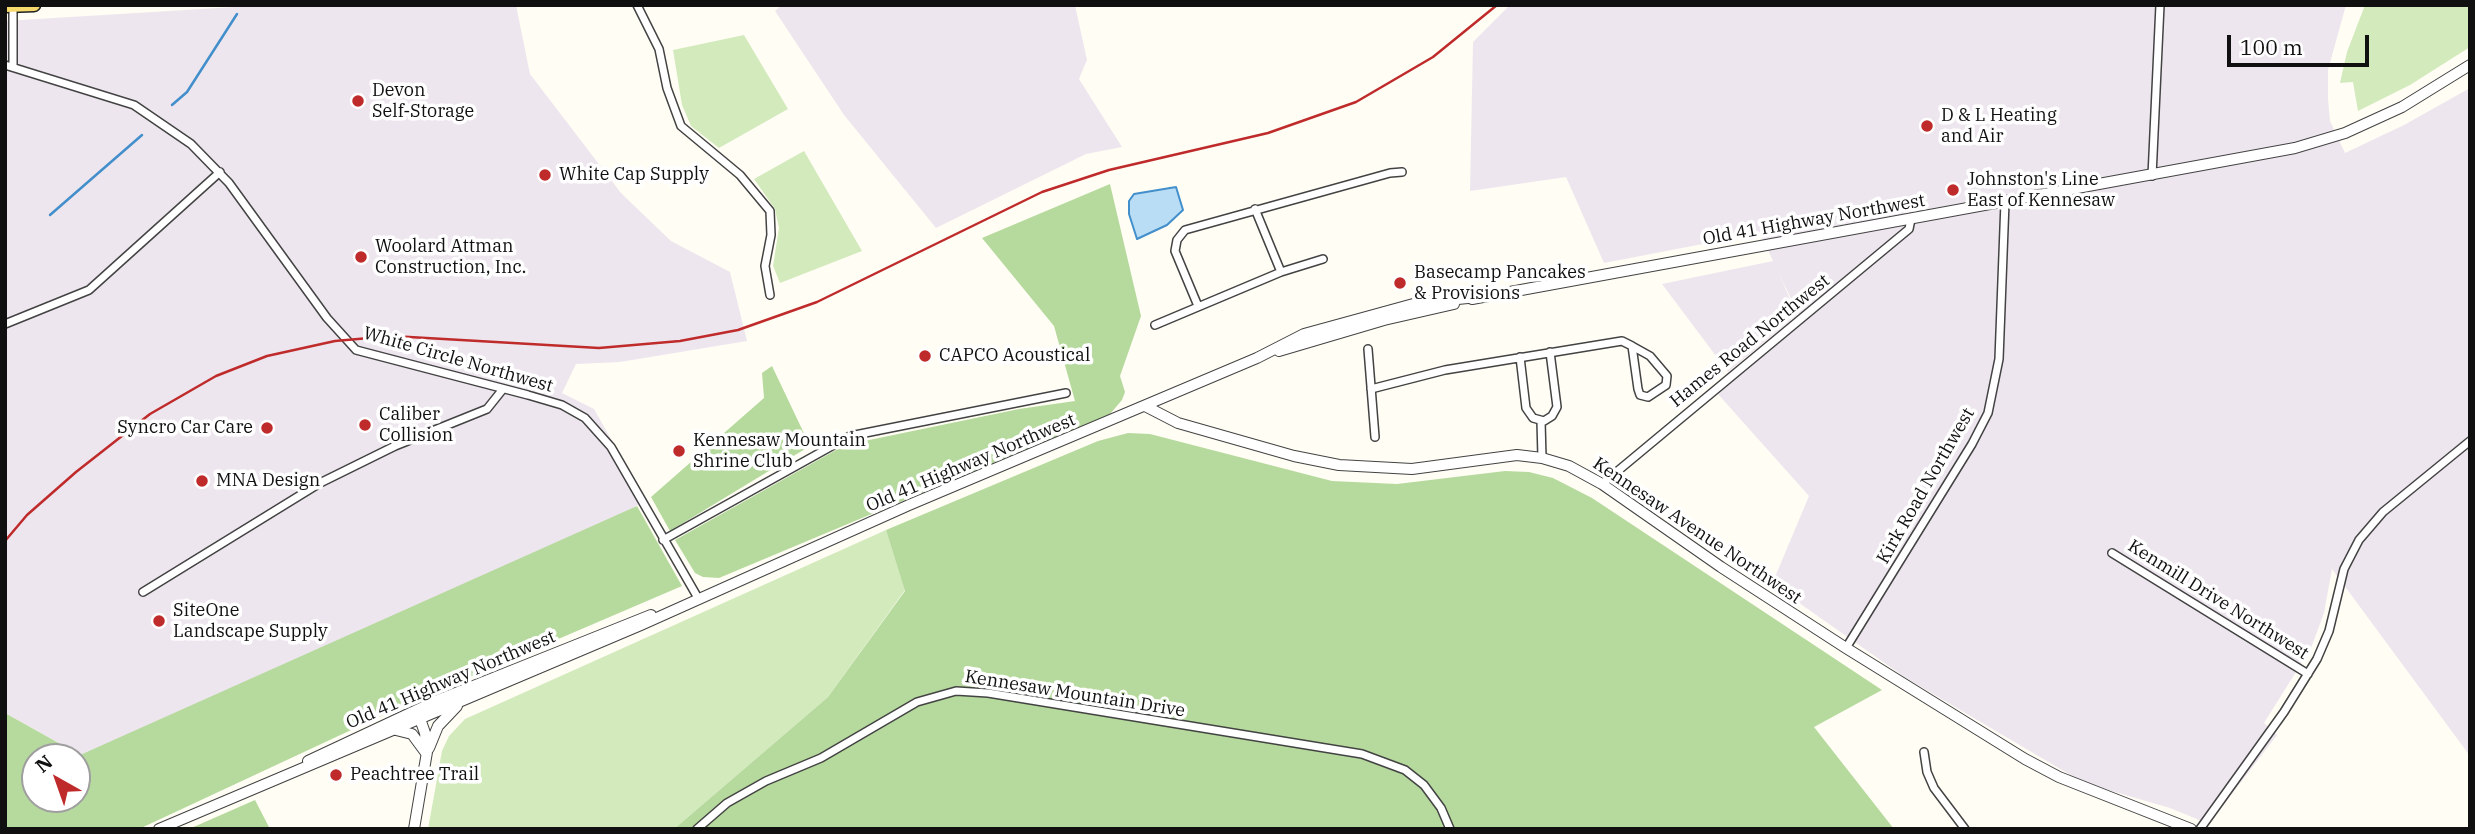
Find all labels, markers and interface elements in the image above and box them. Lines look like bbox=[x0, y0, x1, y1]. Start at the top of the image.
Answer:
scale bar bbox=[2230, 21, 2372, 65]
text: 100 m bbox=[2240, 33, 2303, 61]
place label: Devon Self-Storage bbox=[372, 80, 474, 122]
marker: Devon Self-Storage bbox=[350, 93, 366, 109]
place label: D & L Heating and Air bbox=[1941, 105, 2057, 148]
marker: D & L Heating and Air bbox=[1919, 118, 1935, 134]
place label: White Cap Supply bbox=[559, 164, 709, 186]
marker: White Cap Supply bbox=[537, 167, 553, 183]
place label: Johnston's Line East of Kennesaw bbox=[1967, 169, 2115, 212]
marker: Johnston's Line East of Kennesaw bbox=[1945, 182, 1961, 198]
street label: Old 41 Highway Northwest bbox=[1701, 190, 1927, 250]
place label: Woolard Attman Construction, Inc. bbox=[375, 236, 526, 278]
marker: Woolard Attman Construction, Inc. bbox=[353, 249, 369, 265]
place label: Basecamp Pancakes & Provisions bbox=[1414, 262, 1586, 304]
street label: Hames Road Northwest bbox=[1666, 270, 1834, 412]
marker: Basecamp Pancakes & Provisions bbox=[1392, 275, 1408, 291]
street label: White Circle Northwest bbox=[361, 323, 555, 397]
place label: CAPCO Acoustical bbox=[939, 345, 1090, 367]
marker: CAPCO Acoustical bbox=[917, 348, 933, 364]
place label: Caliber Collision bbox=[379, 404, 453, 446]
street label: Kirk Road Northwest bbox=[1873, 404, 1979, 568]
street label: Old 41 Highway Northwest bbox=[863, 409, 1079, 517]
place label: Syncro Car Care bbox=[117, 417, 253, 439]
marker: Caliber Collision bbox=[357, 417, 373, 433]
marker: Syncro Car Care bbox=[259, 420, 275, 436]
place label: Kennesaw Mountain Shrine Club bbox=[693, 430, 866, 472]
marker: Kennesaw Mountain Shrine Club bbox=[671, 443, 687, 459]
street label: Kennesaw Avenue Northwest bbox=[1589, 453, 1805, 609]
place label: MNA Design bbox=[216, 470, 320, 492]
marker: MNA Design bbox=[194, 473, 210, 489]
street label: Kenmill Drive Northwest bbox=[2124, 535, 2312, 665]
place label: SiteOne Landscape Supply bbox=[173, 600, 328, 642]
marker: SiteOne Landscape Supply bbox=[151, 613, 167, 629]
street label: Old 41 Highway Northwest bbox=[343, 626, 559, 734]
street label: Kennesaw Mountain Drive bbox=[963, 666, 1187, 722]
north arrow bbox=[21, 743, 91, 813]
text: N bbox=[30, 749, 57, 777]
place label: Peachtree Trail bbox=[350, 764, 479, 786]
marker: Peachtree Trail bbox=[328, 767, 344, 783]

